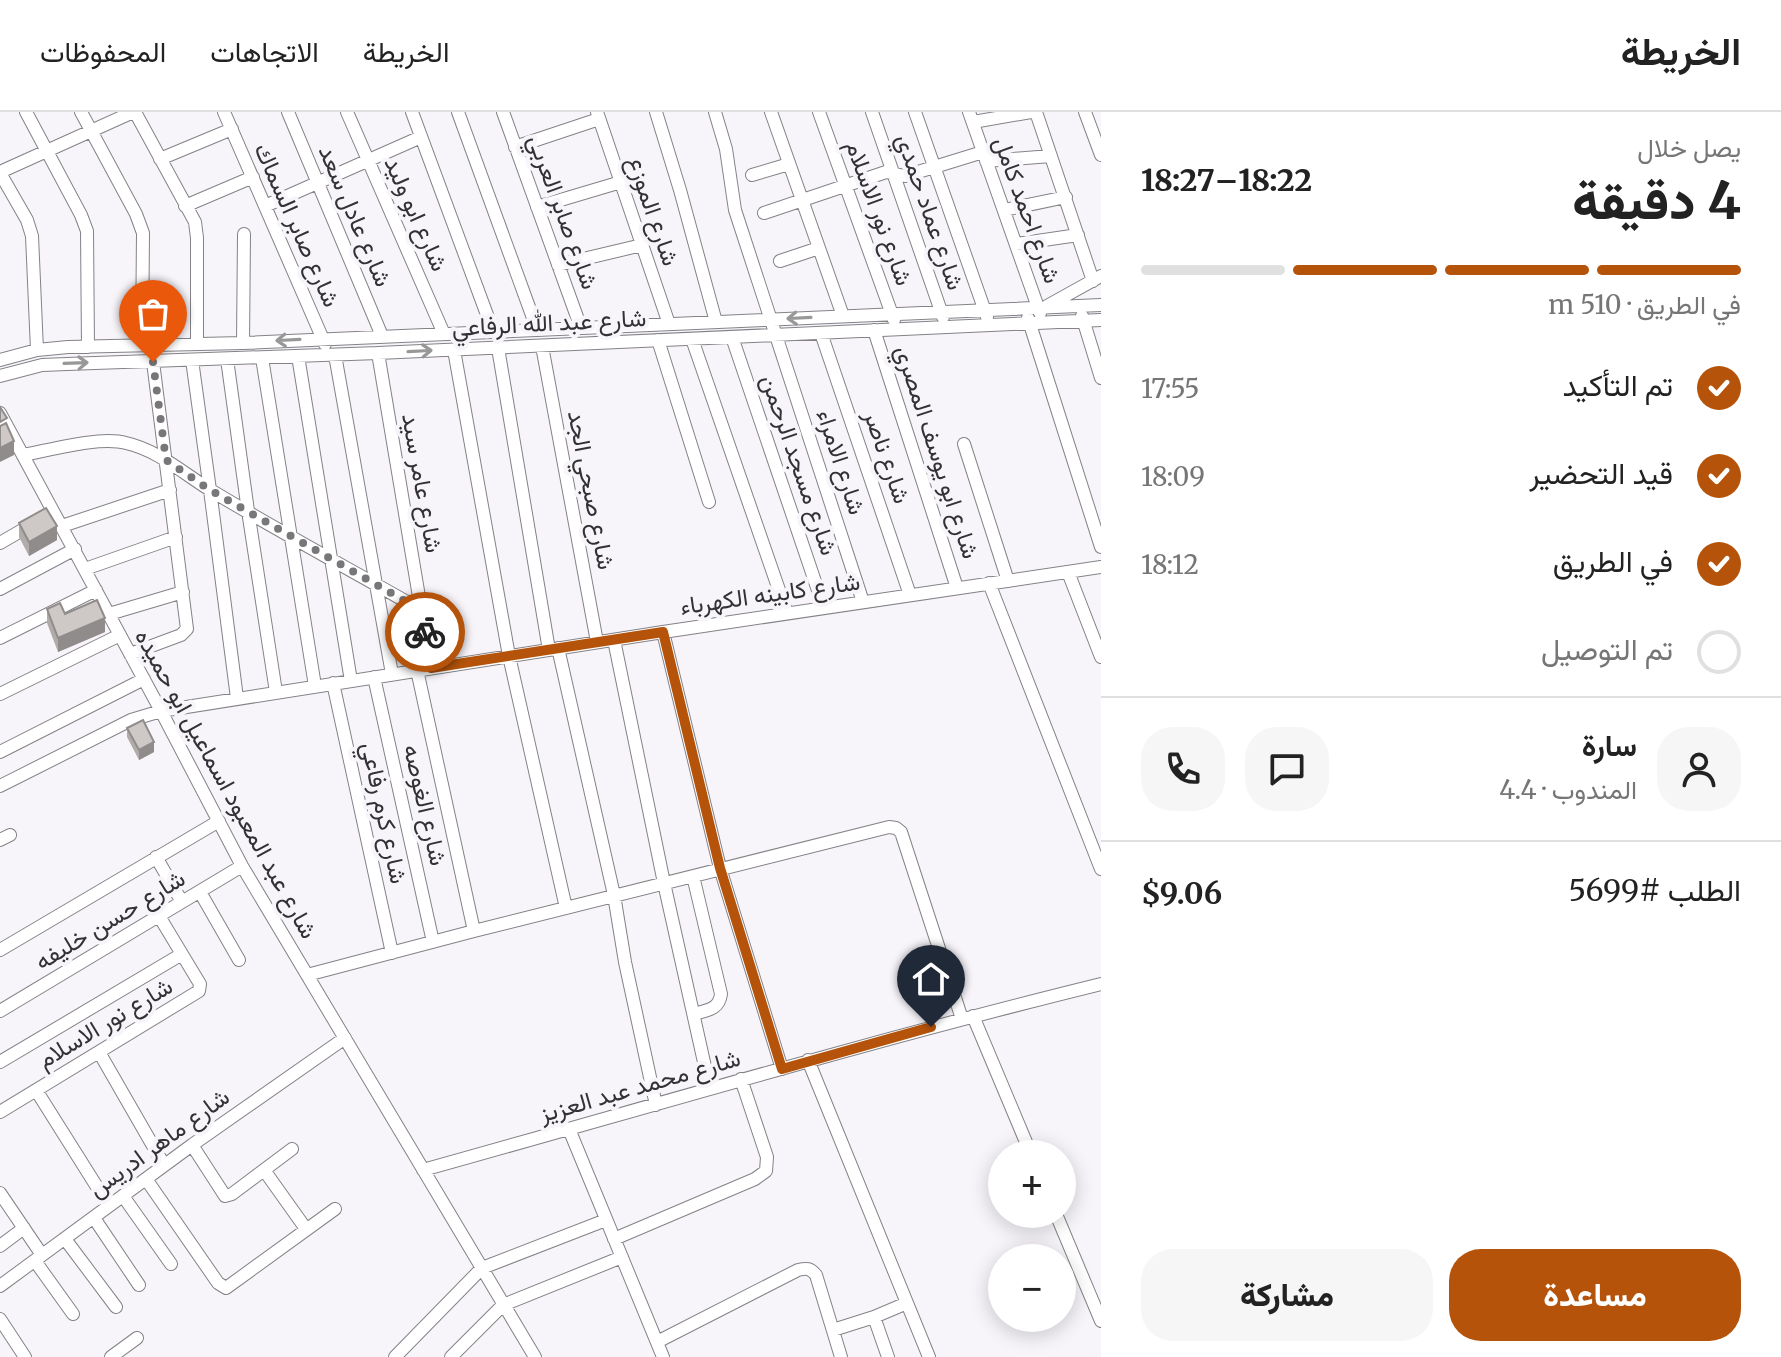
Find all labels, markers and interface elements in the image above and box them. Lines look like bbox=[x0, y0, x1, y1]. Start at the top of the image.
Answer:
text: الخريطة bbox=[1621, 28, 1741, 75]
text: المحفوظات bbox=[40, 34, 166, 70]
text: الاتجاهات bbox=[210, 34, 319, 70]
text: الخريطة bbox=[363, 34, 449, 70]
street label: شارع صابر العربي bbox=[517, 130, 606, 295]
street label: شارع عماد حمدي bbox=[885, 130, 972, 295]
text: يصل خلال bbox=[1637, 131, 1741, 164]
street label: شارع احمد كامل bbox=[986, 132, 1068, 288]
street label: شارع نور الاسلام bbox=[838, 136, 920, 290]
street label: شارع صابر السماك bbox=[247, 138, 347, 312]
street label: شارع عادل سعد bbox=[311, 140, 399, 292]
street label: شارع ابو وليد bbox=[377, 152, 455, 276]
street label: شارع الموزع bbox=[619, 152, 687, 270]
text: 18:22–18:27 bbox=[1141, 161, 1312, 199]
text: 4 دقيقة bbox=[1572, 168, 1741, 233]
pin bbox=[119, 280, 187, 362]
text: في الطريق · 510 m bbox=[1548, 288, 1741, 321]
icon: bag bbox=[131, 292, 175, 336]
street label: شارع عبد الله الرفاعي bbox=[451, 302, 647, 347]
one-way arrow bbox=[786, 311, 813, 326]
one-way arrow bbox=[275, 333, 302, 348]
street label: شارع ابو يوسف المصري bbox=[885, 341, 987, 564]
one-way arrow bbox=[406, 344, 433, 359]
one-way arrow bbox=[62, 356, 89, 371]
text: تم التأكيد bbox=[1563, 366, 1673, 404]
icon: check bbox=[1697, 366, 1741, 410]
street label: شارع مسجد الرحمن bbox=[753, 371, 845, 559]
text: 17:55 bbox=[1141, 372, 1200, 405]
street label: شارع الامراء bbox=[809, 405, 873, 519]
street label: شارع ناصر bbox=[856, 405, 918, 508]
street label: شارع صبحي الجد bbox=[557, 408, 622, 573]
street label: شارع عامر سيد bbox=[394, 411, 450, 555]
text: قيد التحضير bbox=[1529, 454, 1673, 492]
icon: check bbox=[1697, 454, 1741, 498]
text: 18:09 bbox=[1141, 460, 1205, 493]
text: في الطريق bbox=[1553, 542, 1673, 580]
icon: check bbox=[1697, 542, 1741, 586]
text: 18:12 bbox=[1141, 548, 1199, 581]
street label: شارع كابينه الكهرباء bbox=[678, 566, 862, 622]
courier bbox=[385, 592, 465, 672]
icon: bike bbox=[403, 610, 447, 654]
street label: شارع عبد المعبود اسماعيل ابو حميده bbox=[127, 624, 325, 944]
text: تم التوصيل bbox=[1541, 630, 1673, 668]
text: سارة bbox=[1582, 726, 1637, 764]
button: phone bbox=[1141, 727, 1225, 811]
button: chat bbox=[1245, 727, 1329, 811]
button: person bbox=[1657, 727, 1741, 811]
street label: شارع كرم رفاعي bbox=[350, 739, 415, 887]
street label: شارع الغوصه bbox=[396, 741, 454, 869]
text: المندوب · 4.4 bbox=[1499, 773, 1637, 806]
street label: شارع حسن خليفه bbox=[29, 862, 191, 978]
text: الطلب #5699 bbox=[1569, 871, 1741, 909]
text: $9.06 bbox=[1141, 874, 1222, 912]
pin bbox=[897, 945, 965, 1027]
icon: home bbox=[909, 957, 953, 1001]
street label: شارع نور الاسلام bbox=[32, 970, 178, 1076]
street label: شارع محمد عبد العزيز bbox=[535, 1042, 744, 1130]
street label: شارع ماهر ادريس bbox=[82, 1081, 236, 1205]
map controls bbox=[988, 1140, 1076, 1332]
button: + bbox=[988, 1140, 1076, 1228]
button: − bbox=[988, 1244, 1076, 1332]
button: مشاركة bbox=[1141, 1249, 1433, 1341]
button: مساعدة bbox=[1449, 1249, 1741, 1341]

